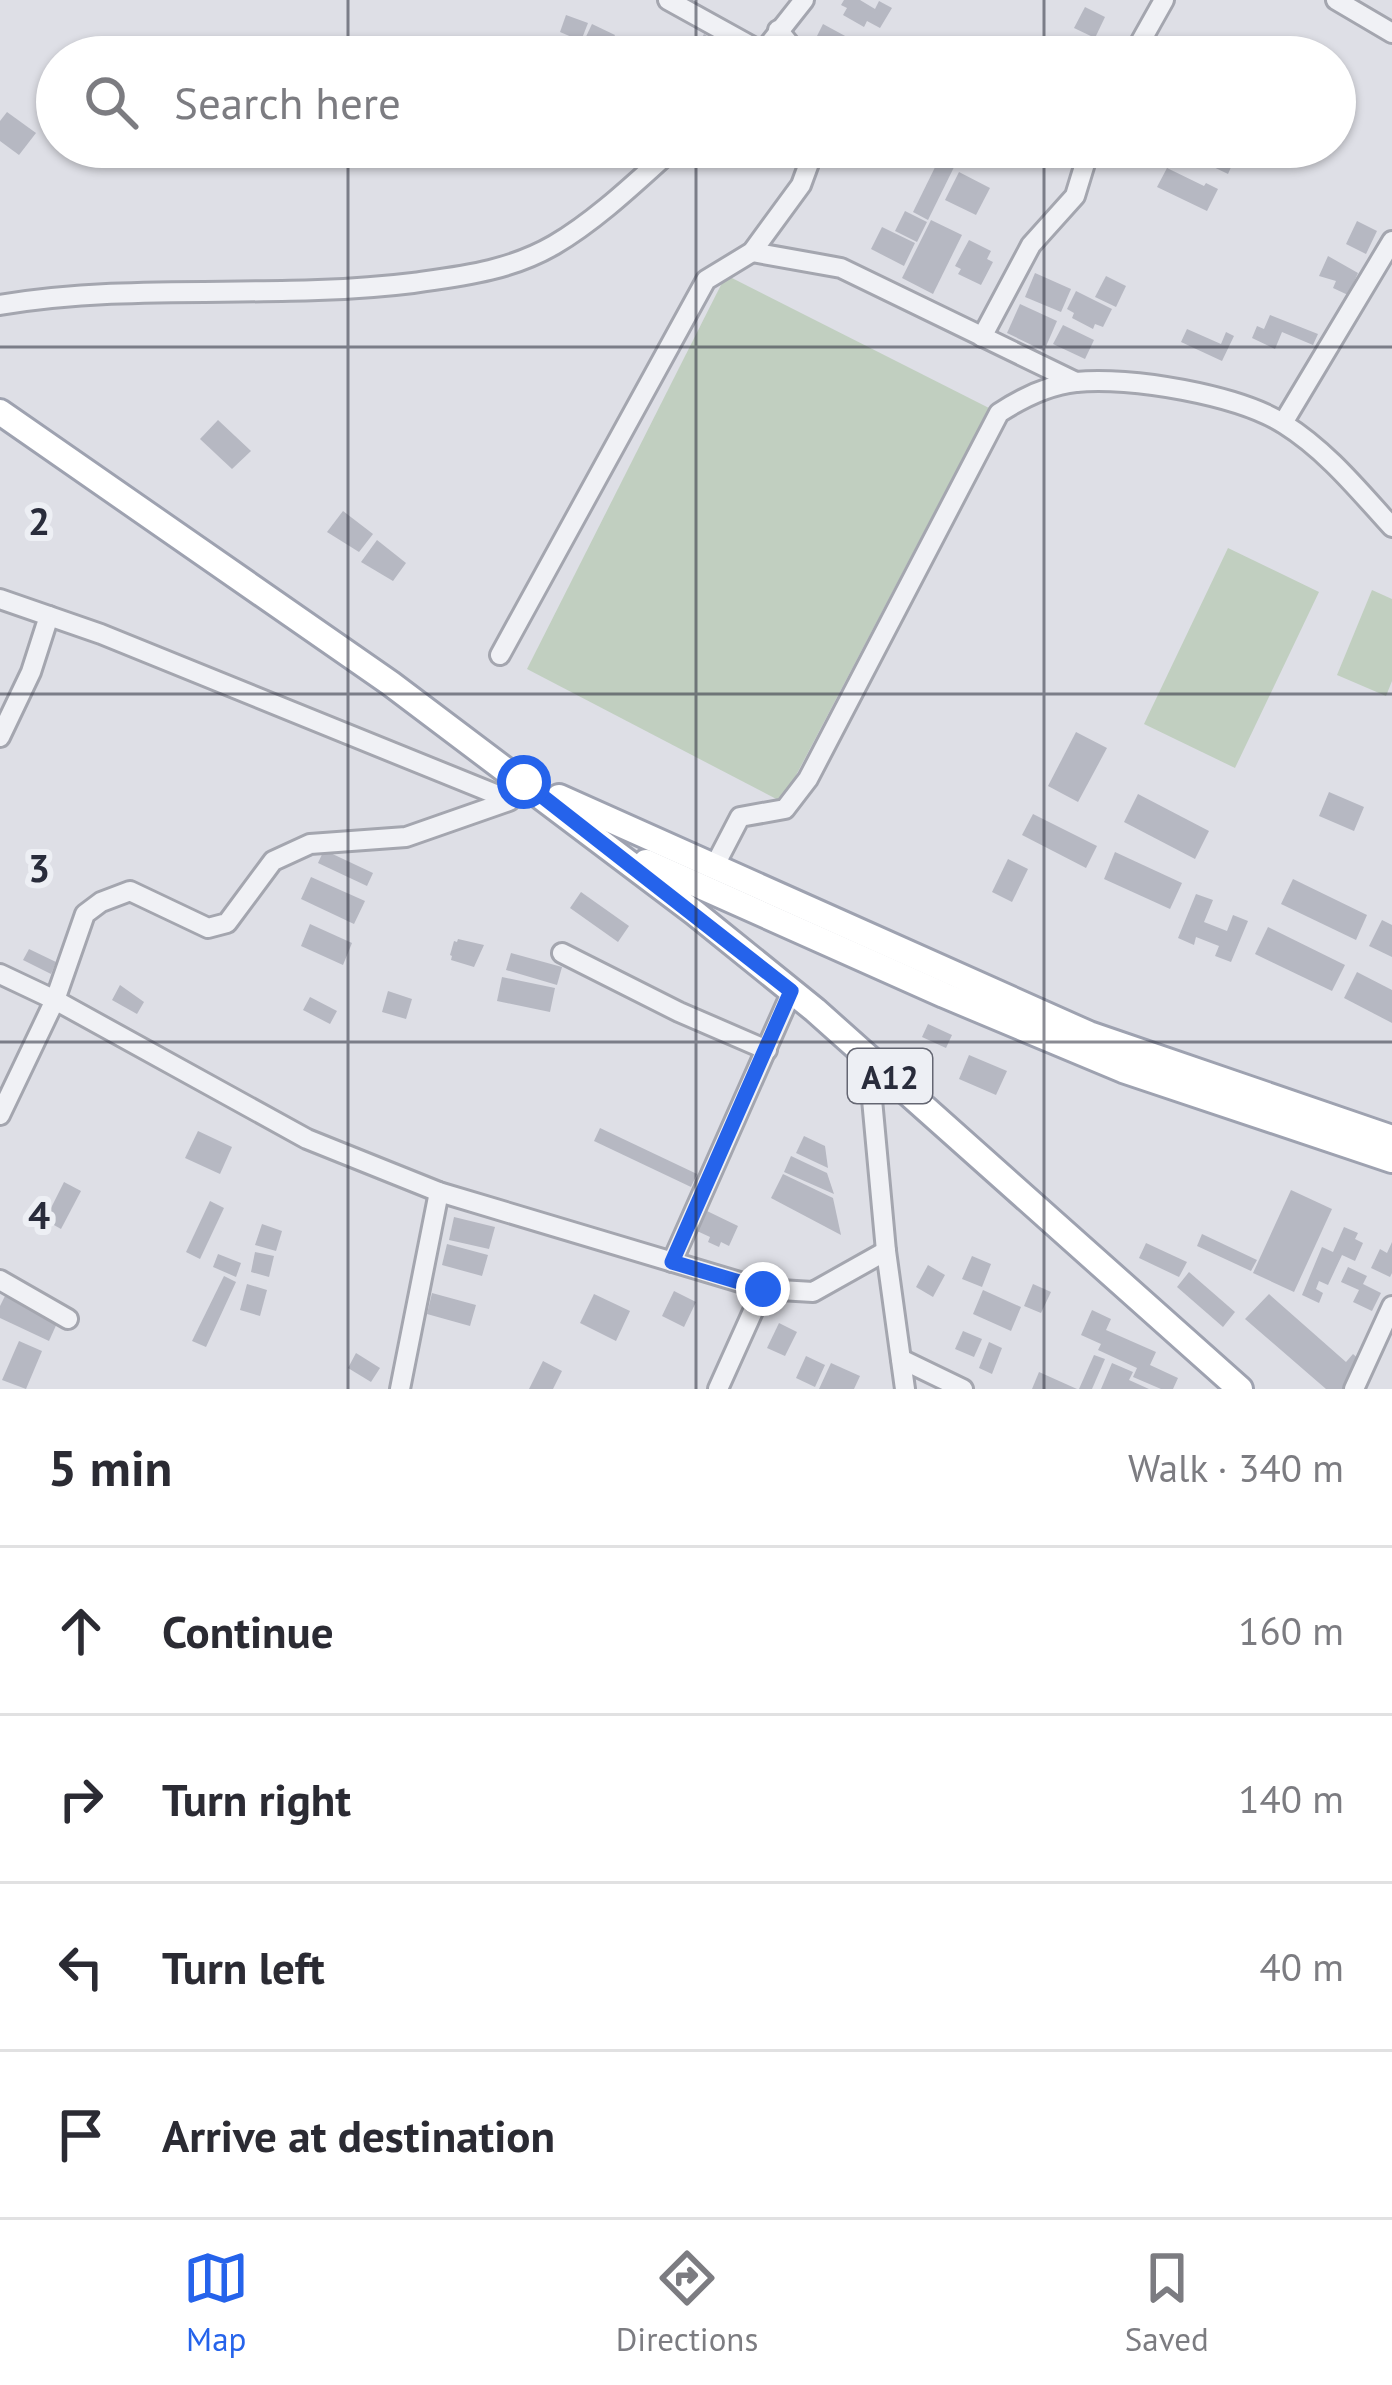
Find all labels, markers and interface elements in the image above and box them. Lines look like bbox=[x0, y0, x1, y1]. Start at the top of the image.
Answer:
search box bbox=[36, 36, 1356, 168]
icon: search bbox=[78, 69, 144, 135]
text: Search here bbox=[174, 73, 401, 131]
text: 2 bbox=[28, 495, 50, 546]
route start bbox=[497, 755, 551, 809]
text: 3 bbox=[28, 842, 50, 893]
road number: A12 bbox=[848, 1049, 932, 1103]
text: 4 bbox=[28, 1189, 50, 1240]
route end bbox=[736, 1262, 790, 1316]
text: 5 min bbox=[48, 1434, 172, 1500]
text: Walk · 340 m bbox=[1128, 1442, 1344, 1493]
icon: ahead bbox=[48, 1598, 114, 1664]
text: Continue bbox=[162, 1602, 334, 1660]
text: 160 m bbox=[1238, 1605, 1344, 1656]
icon: right bbox=[48, 1766, 114, 1832]
text: Turn right bbox=[162, 1770, 351, 1828]
text: 140 m bbox=[1238, 1773, 1344, 1824]
icon: left bbox=[48, 1934, 114, 2000]
text: Turn left bbox=[162, 1938, 325, 1996]
text: 40 m bbox=[1259, 1941, 1344, 1992]
icon: arrive bbox=[48, 2102, 114, 2168]
text: Arrive at destination bbox=[162, 2106, 555, 2164]
tab: Map bbox=[183, 2245, 249, 2360]
tab: Directions bbox=[616, 2245, 758, 2360]
tab: Saved bbox=[1125, 2245, 1209, 2360]

